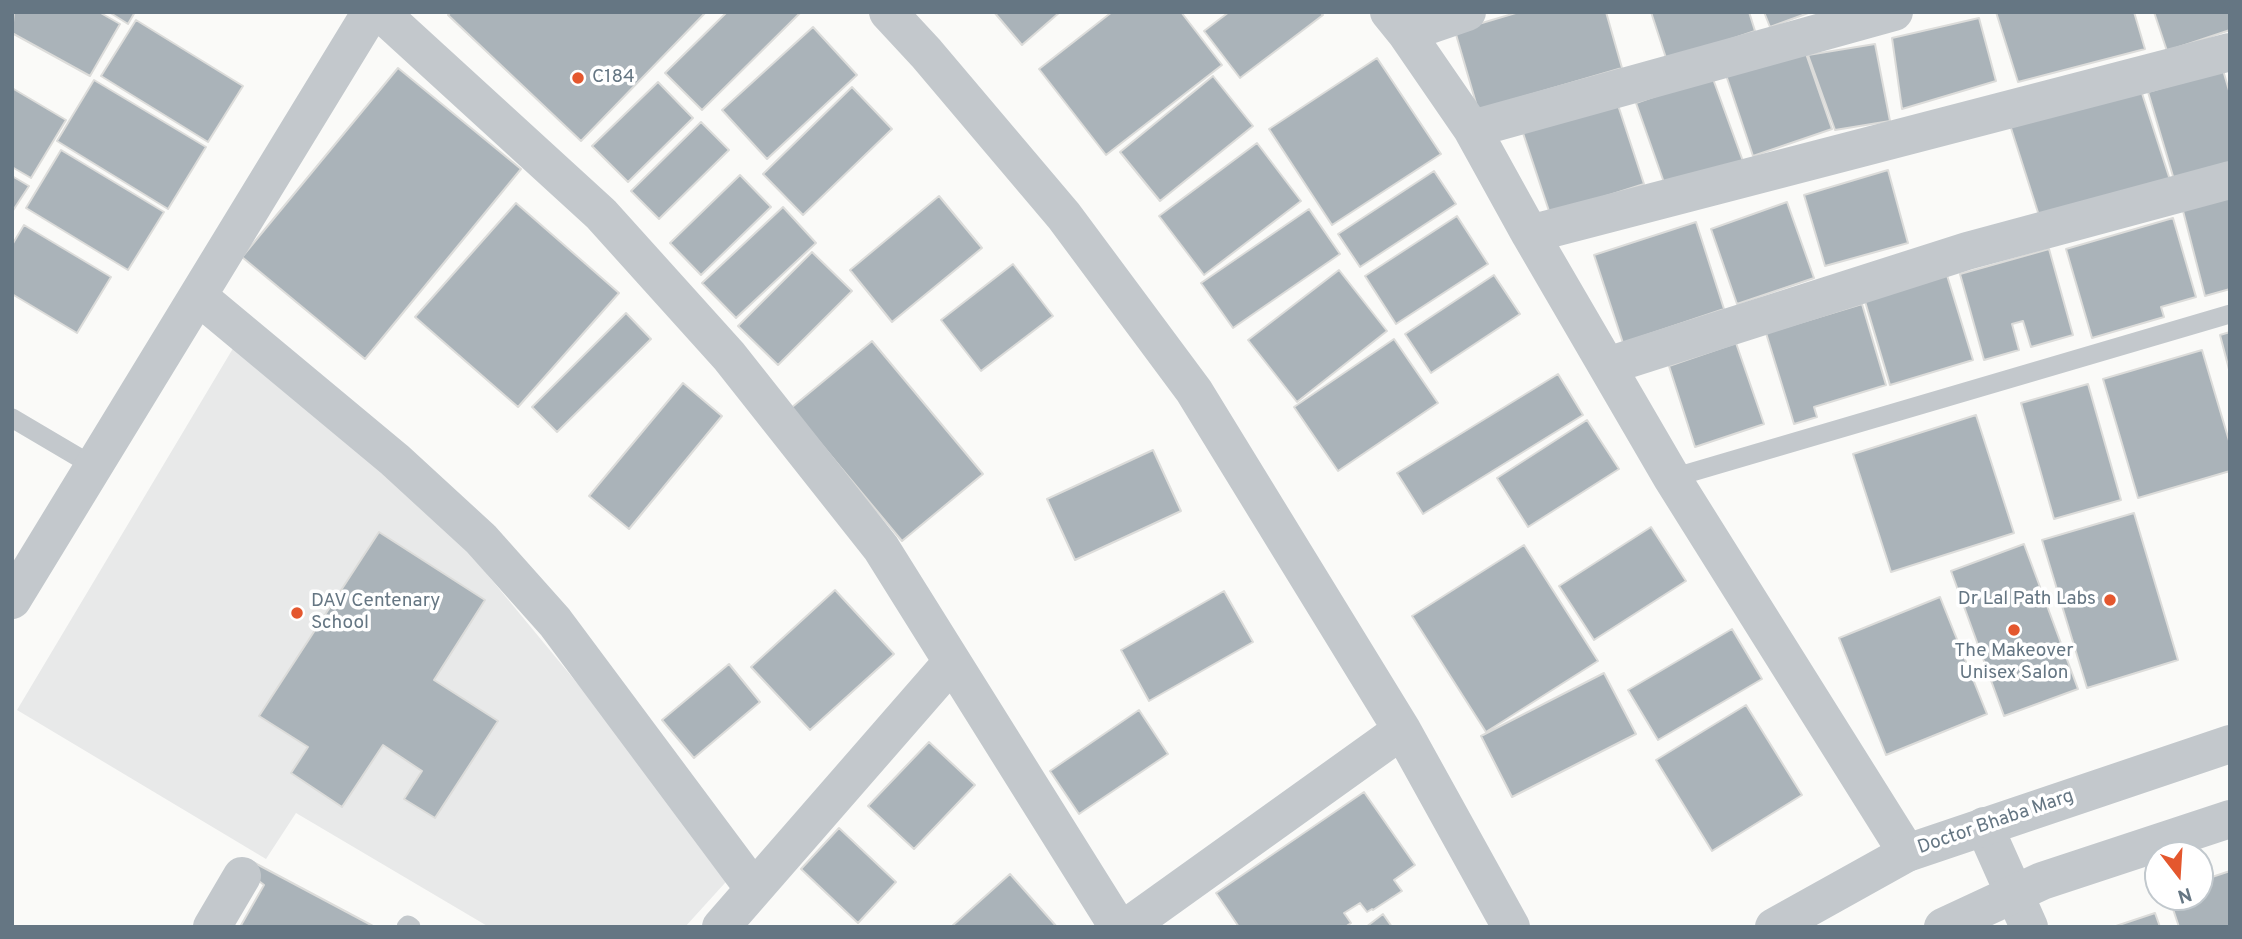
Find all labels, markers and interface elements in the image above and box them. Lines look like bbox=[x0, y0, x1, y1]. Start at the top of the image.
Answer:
place label: C184 bbox=[592, 67, 635, 89]
marker: C184 bbox=[570, 70, 586, 86]
place label: Dr Lal Path Labs bbox=[1958, 589, 2096, 611]
place label: DAV Centenary School bbox=[311, 591, 440, 635]
marker: Dr Lal Path Labs bbox=[2102, 592, 2118, 608]
marker: DAV Centenary School bbox=[289, 605, 305, 621]
marker: The Makeover Unisex Salon bbox=[2006, 622, 2022, 638]
place label: The Makeover Unisex Salon bbox=[1954, 641, 2074, 685]
street label: Doctor Bhaba Marg bbox=[1915, 786, 2077, 860]
north arrow bbox=[2144, 841, 2214, 911]
text: N bbox=[2175, 881, 2195, 908]

